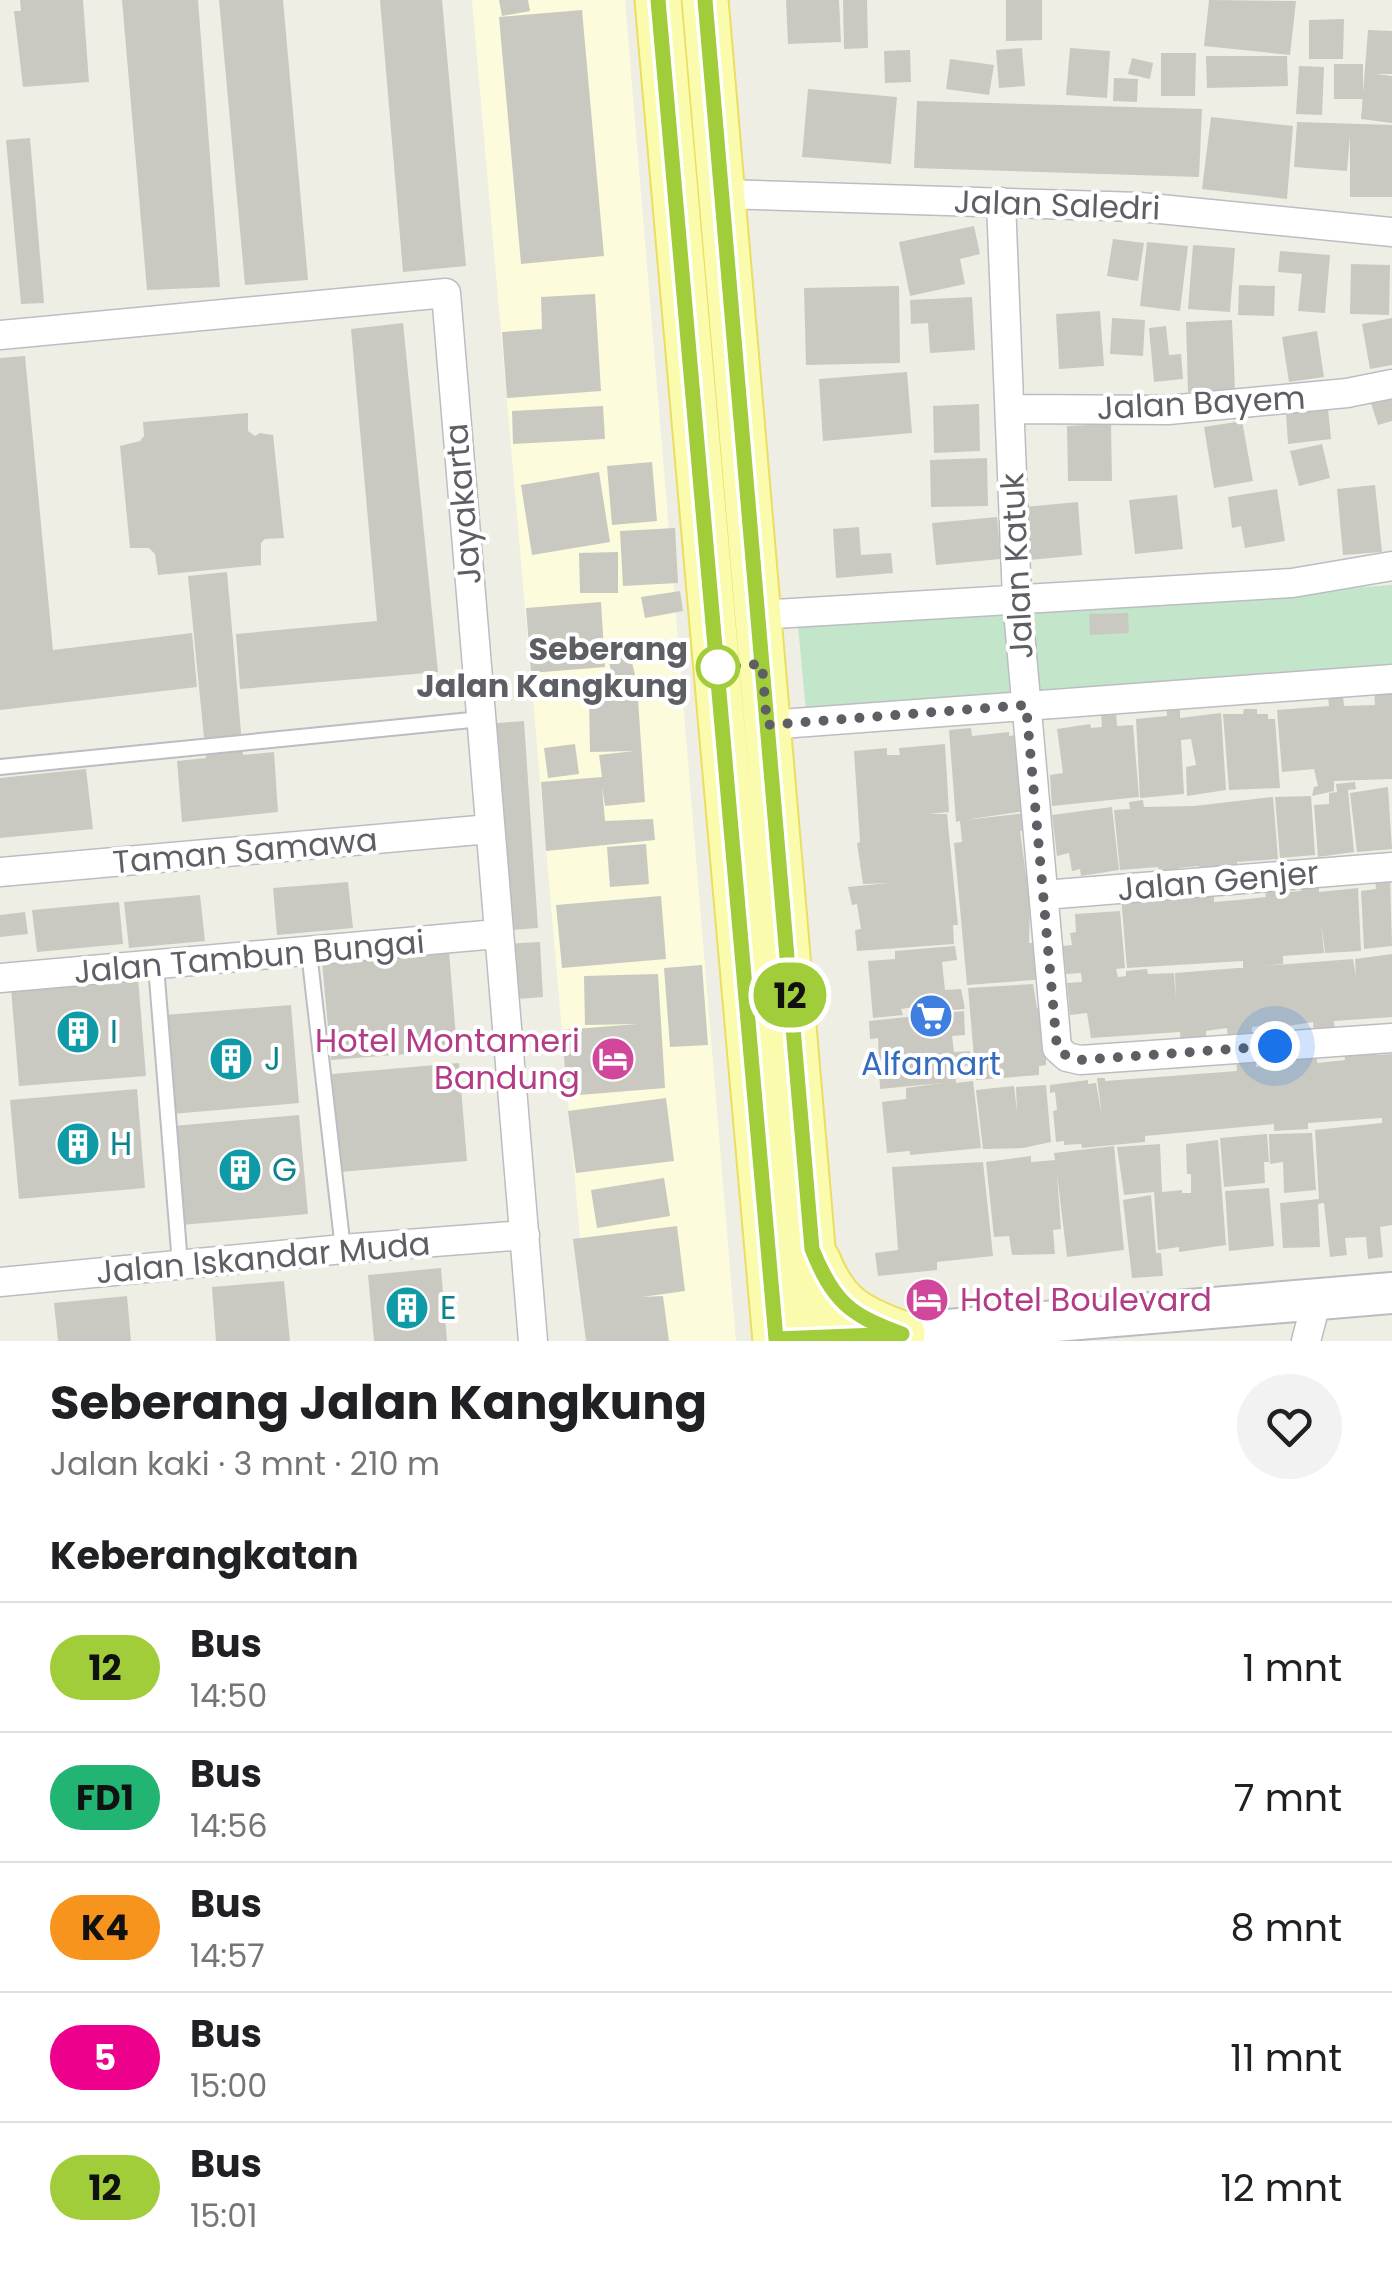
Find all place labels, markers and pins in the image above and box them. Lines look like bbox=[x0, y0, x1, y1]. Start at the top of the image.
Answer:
place label: Seberang Jalan Kangkung bbox=[416, 626, 688, 708]
marker: Seberang Jalan Kangkung bbox=[697, 646, 739, 688]
supermarket icon: Alfamart bbox=[908, 993, 954, 1039]
building icon: I bbox=[55, 1009, 101, 1055]
place label: I bbox=[110, 1009, 118, 1054]
place label: Hotel Montameri Bandung bbox=[315, 1018, 580, 1100]
building icon: J bbox=[208, 1036, 254, 1082]
place label: J bbox=[264, 1036, 281, 1081]
hotel icon: Hotel Montameri Bandung bbox=[590, 1036, 636, 1082]
place label: Alfamart bbox=[861, 1041, 1001, 1086]
building icon: H bbox=[55, 1121, 101, 1167]
place label: H bbox=[110, 1121, 132, 1166]
building icon: G bbox=[217, 1147, 263, 1193]
place label: G bbox=[272, 1147, 297, 1192]
hotel icon: Hotel Boulevard bbox=[904, 1277, 950, 1323]
place label: Hotel Boulevard bbox=[960, 1277, 1212, 1322]
building icon: E bbox=[384, 1285, 430, 1331]
place label: E bbox=[440, 1285, 456, 1330]

